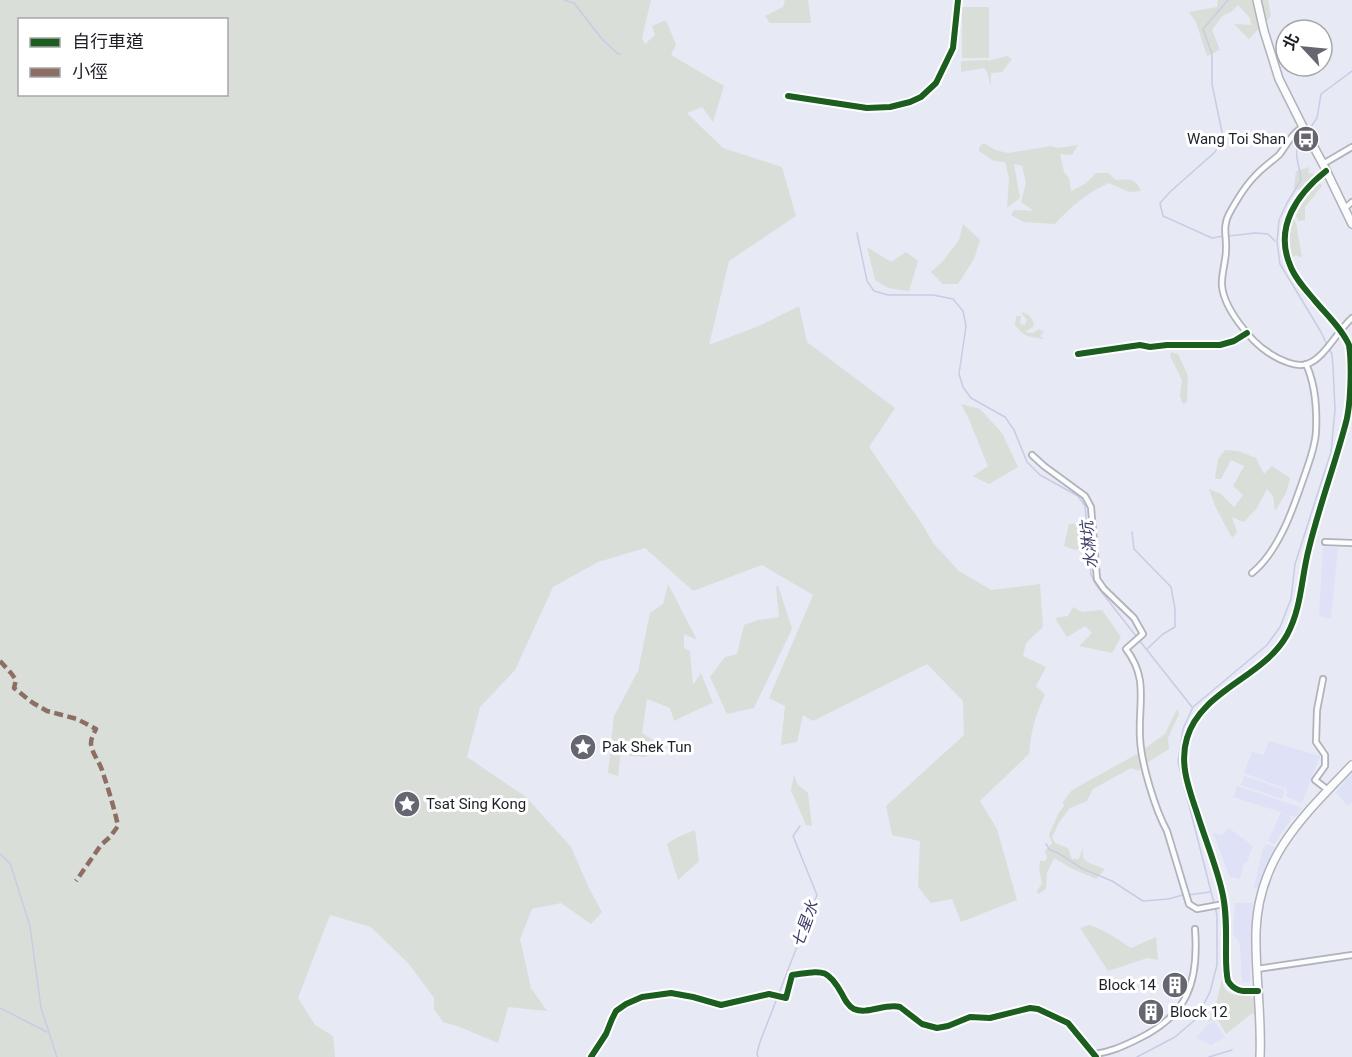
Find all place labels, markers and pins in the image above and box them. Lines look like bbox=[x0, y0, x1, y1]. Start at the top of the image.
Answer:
bus stop icon: Wang Toi Shan bbox=[1291, 124, 1321, 154]
place label: Wang Toi Shan bbox=[1187, 130, 1286, 148]
place icon: Pak Shek Tun bbox=[568, 732, 598, 762]
place label: Pak Shek Tun bbox=[602, 738, 692, 756]
place icon: Tsat Sing Kong bbox=[392, 789, 422, 819]
place label: Tsat Sing Kong bbox=[426, 795, 526, 813]
building icon: Block 14 bbox=[1160, 970, 1190, 1000]
place label: Block 14 bbox=[1098, 976, 1157, 994]
building icon: Block 12 bbox=[1136, 997, 1166, 1027]
place label: Block 12 bbox=[1170, 1003, 1228, 1021]

